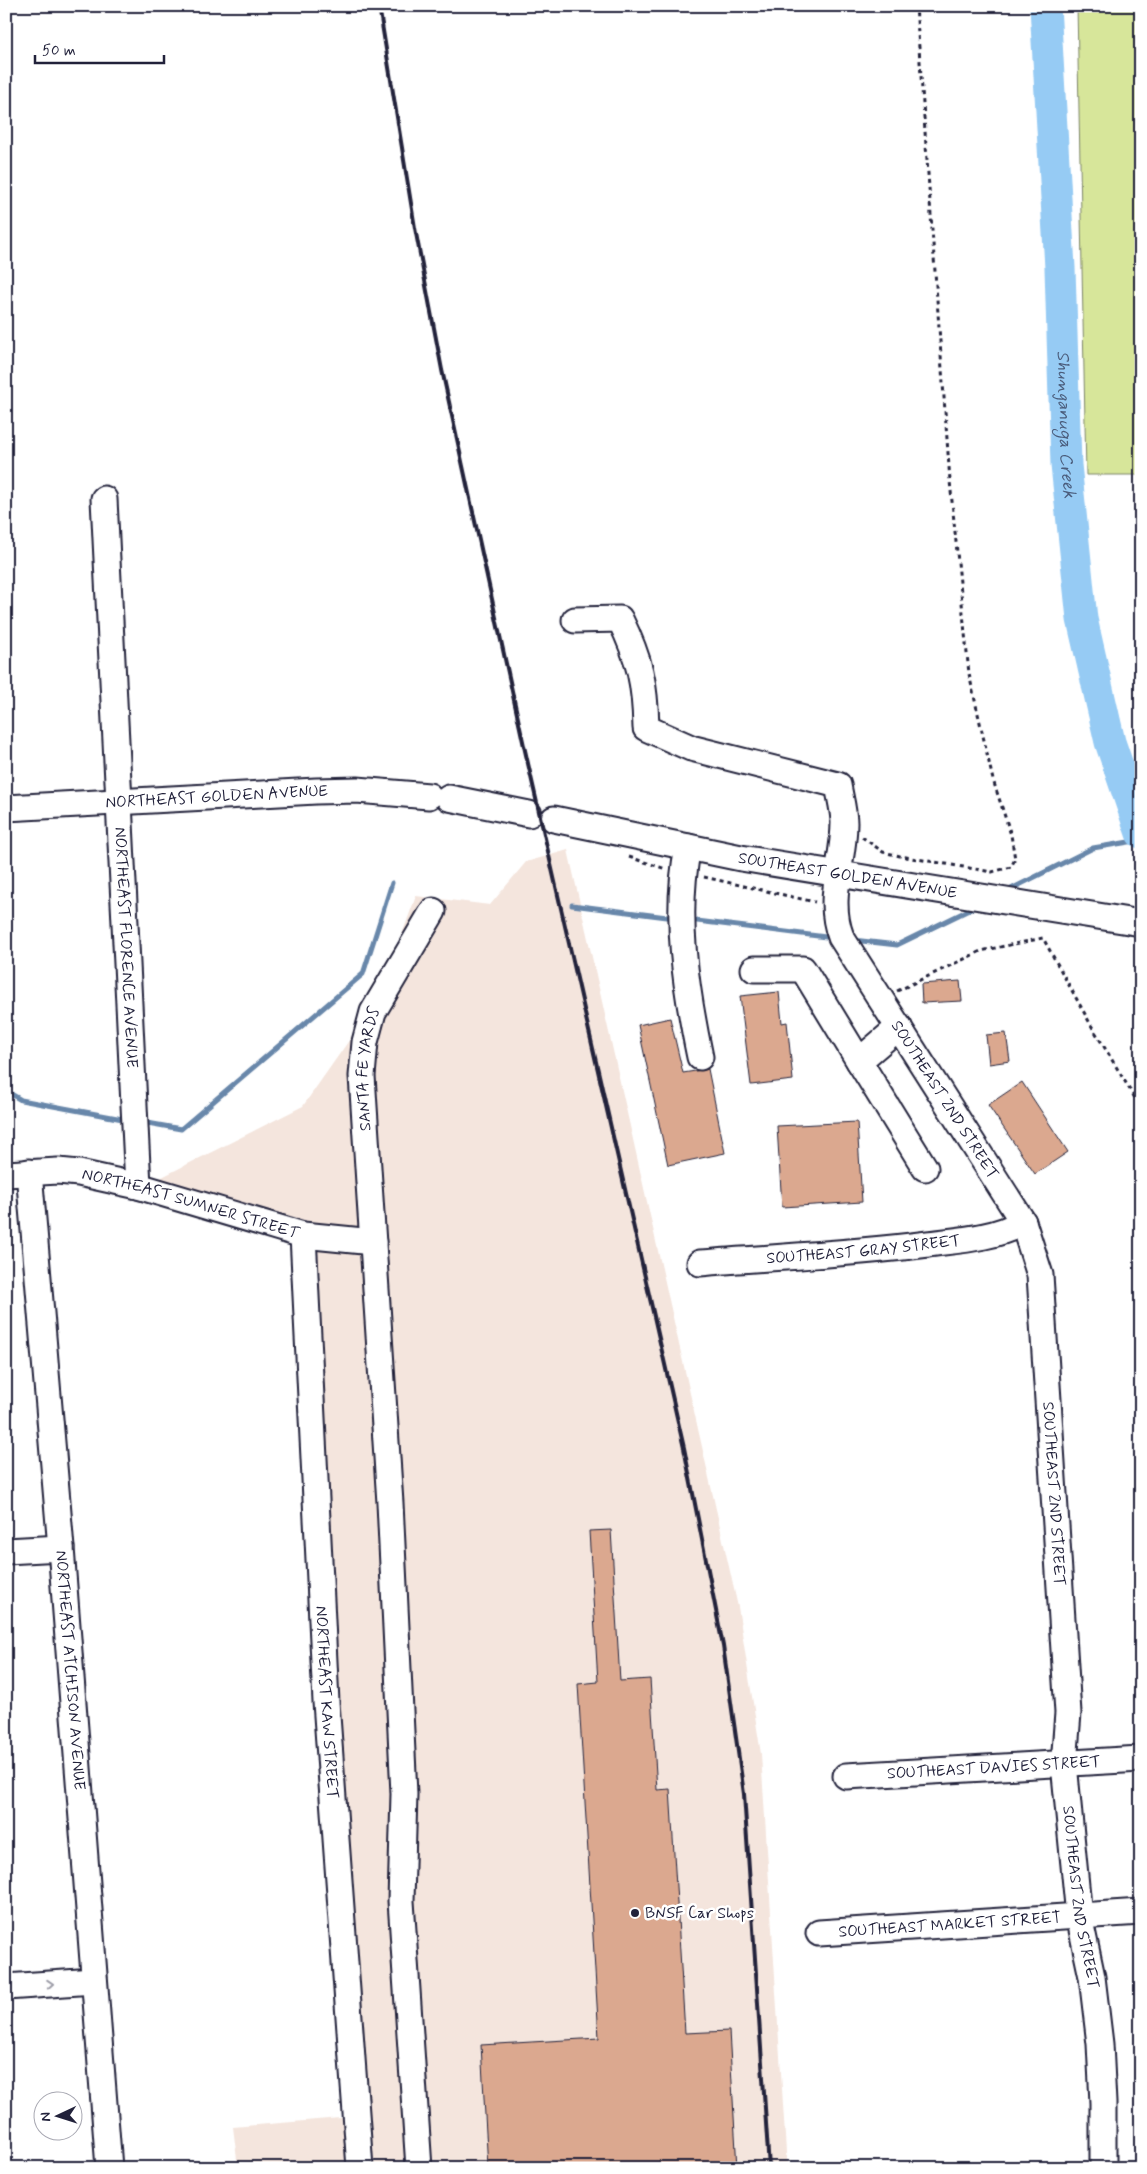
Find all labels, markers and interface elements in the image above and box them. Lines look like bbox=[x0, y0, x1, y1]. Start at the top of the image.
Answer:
scale bar bbox=[35, 32, 164, 64]
text: 50 m bbox=[42, 41, 76, 61]
water label: Shunganuga Creek bbox=[1051, 350, 1081, 500]
street label: NORTHEAST GOLDEN AVENUE bbox=[105, 780, 328, 813]
street label: NORTHEAST FLORENCE AVENUE bbox=[110, 826, 143, 1069]
street label: SOUTHEAST GOLDEN AVENUE bbox=[737, 847, 959, 903]
street label: SANTA FE YARDS bbox=[351, 1003, 384, 1132]
street label: SOUTHEAST 2ND STREET bbox=[886, 1016, 1003, 1183]
street label: NORTHEAST SUMNER STREET bbox=[80, 1163, 303, 1244]
street label: SOUTHEAST GRAY STREET bbox=[766, 1230, 962, 1269]
street label: SOUTHEAST 2ND STREET bbox=[1038, 1401, 1070, 1587]
street label: NORTHEAST ATCHISON AVENUE bbox=[51, 1550, 90, 1791]
street label: NORTHEAST KAW STREET bbox=[311, 1605, 344, 1800]
street label: SOUTHEAST DAVIES STREET bbox=[886, 1751, 1101, 1784]
street label: SOUTHEAST 2ND STREET bbox=[1058, 1805, 1104, 1990]
place label: BNSF Car Shops bbox=[645, 1903, 754, 1924]
marker: BNSF Car Shops bbox=[629, 1907, 641, 1919]
street label: SOUTHEAST MARKET STREET bbox=[838, 1907, 1062, 1942]
one-way arrow bbox=[46, 1978, 54, 1989]
north arrow bbox=[32, 2092, 82, 2142]
text: N bbox=[37, 2112, 55, 2122]

